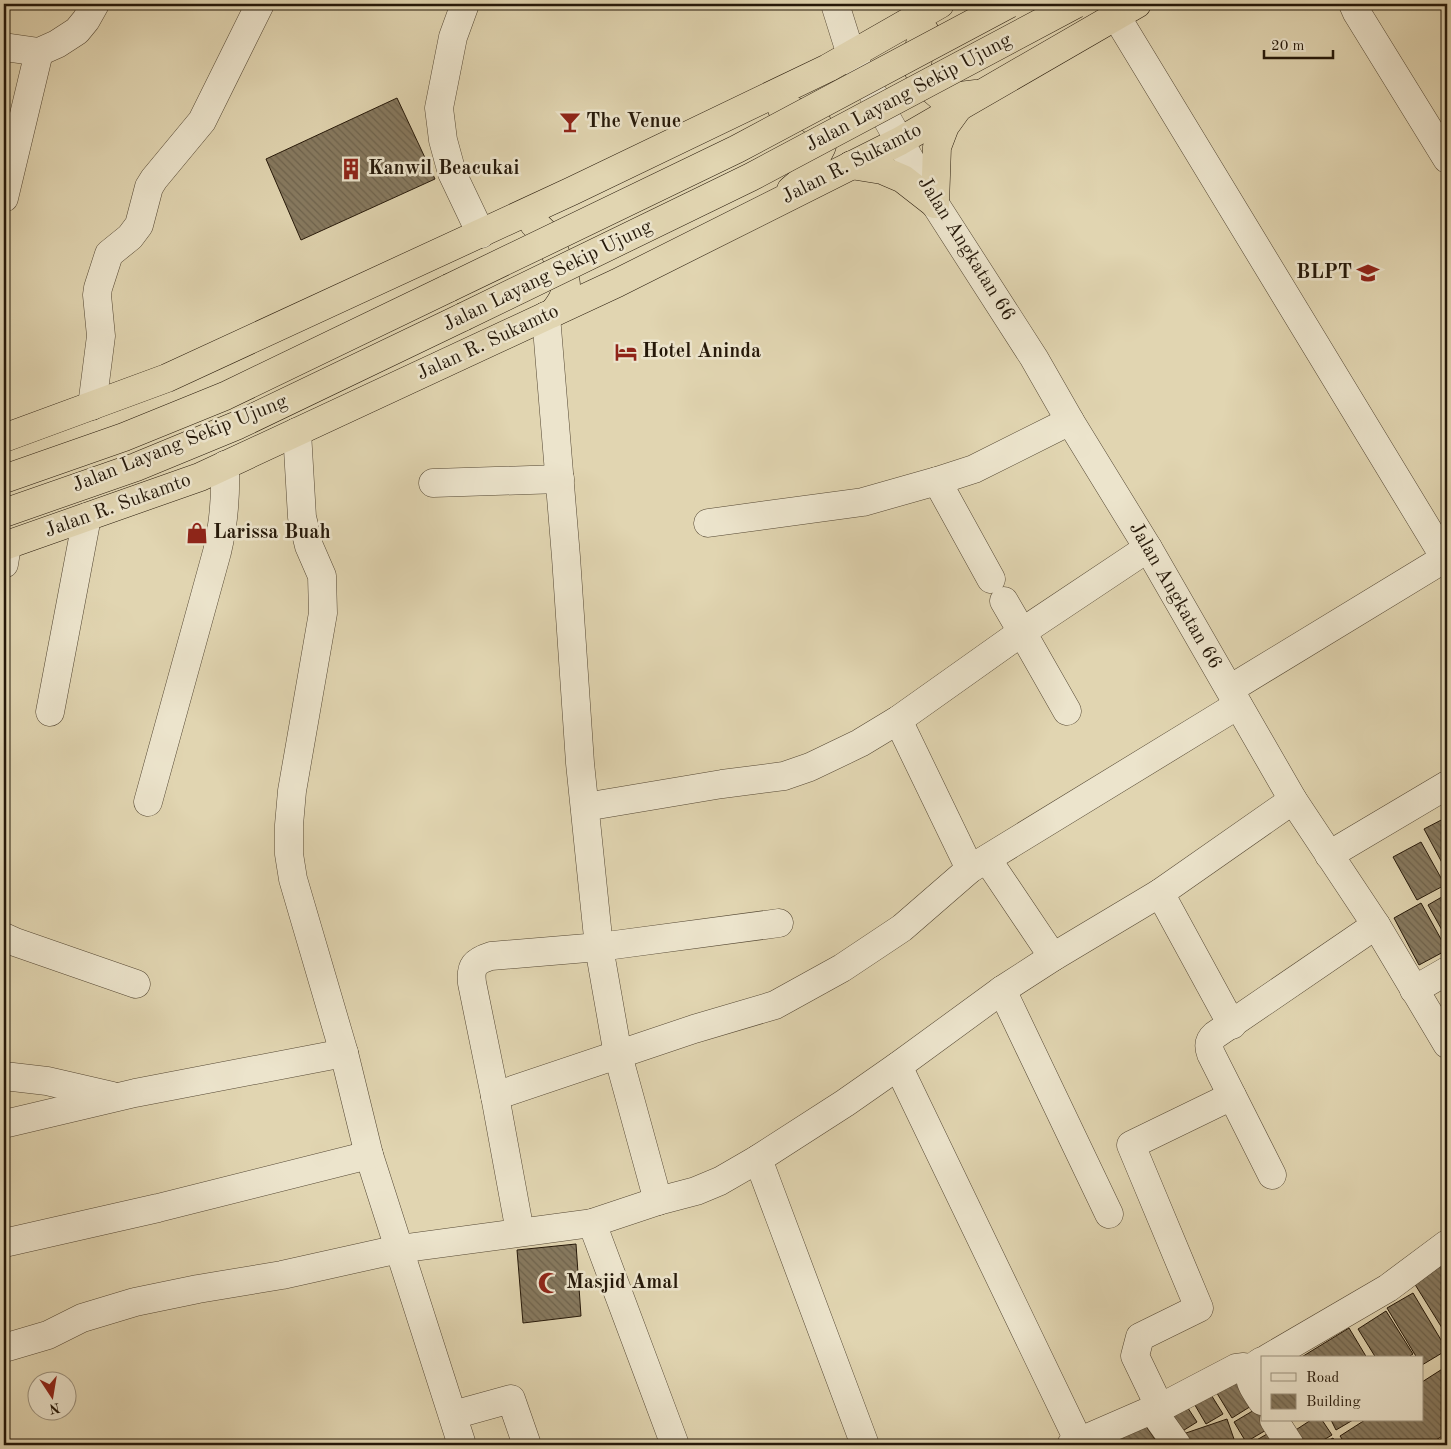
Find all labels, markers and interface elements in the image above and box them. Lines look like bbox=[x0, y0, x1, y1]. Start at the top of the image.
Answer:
scale bar bbox=[1264, 28, 1332, 60]
street label: Jalan Layang Sekip Ujung bbox=[803, 30, 1015, 156]
text: 20 m bbox=[1271, 39, 1305, 54]
bar icon: The Venue bbox=[557, 109, 583, 135]
place label: The Venue bbox=[586, 112, 681, 132]
street label: Jalan R. Sukamto bbox=[779, 120, 925, 208]
building icon: Kanwil Beacukai bbox=[338, 156, 364, 182]
place label: Kanwil Beacukai bbox=[368, 159, 519, 179]
street label: Jalan Angkatan 66 bbox=[914, 173, 1018, 325]
street label: Jalan Layang Sekip Ujung bbox=[440, 217, 656, 335]
school or university icon: BLPT bbox=[1355, 260, 1381, 286]
place label: BLPT bbox=[1296, 263, 1352, 283]
street label: Jalan R. Sukamto bbox=[414, 301, 562, 385]
hotel icon: Hotel Aninda bbox=[613, 339, 639, 365]
place label: Hotel Aninda bbox=[642, 342, 761, 362]
street label: Jalan Layang Sekip Ujung bbox=[70, 392, 291, 496]
street label: Jalan R. Sukamto bbox=[42, 470, 194, 542]
street label: Jalan Angkatan 66 bbox=[1125, 519, 1225, 673]
shop icon: Larissa Buah bbox=[184, 520, 210, 546]
place label: Larissa Buah bbox=[213, 523, 331, 543]
mosque icon: Masjid Amal bbox=[536, 1270, 562, 1296]
place label: Masjid Amal bbox=[566, 1273, 679, 1293]
legend bbox=[1261, 1356, 1424, 1422]
text: Road bbox=[1306, 1371, 1340, 1386]
north arrow bbox=[28, 1372, 78, 1422]
text: Building bbox=[1306, 1395, 1361, 1410]
text: N bbox=[48, 1400, 61, 1416]

